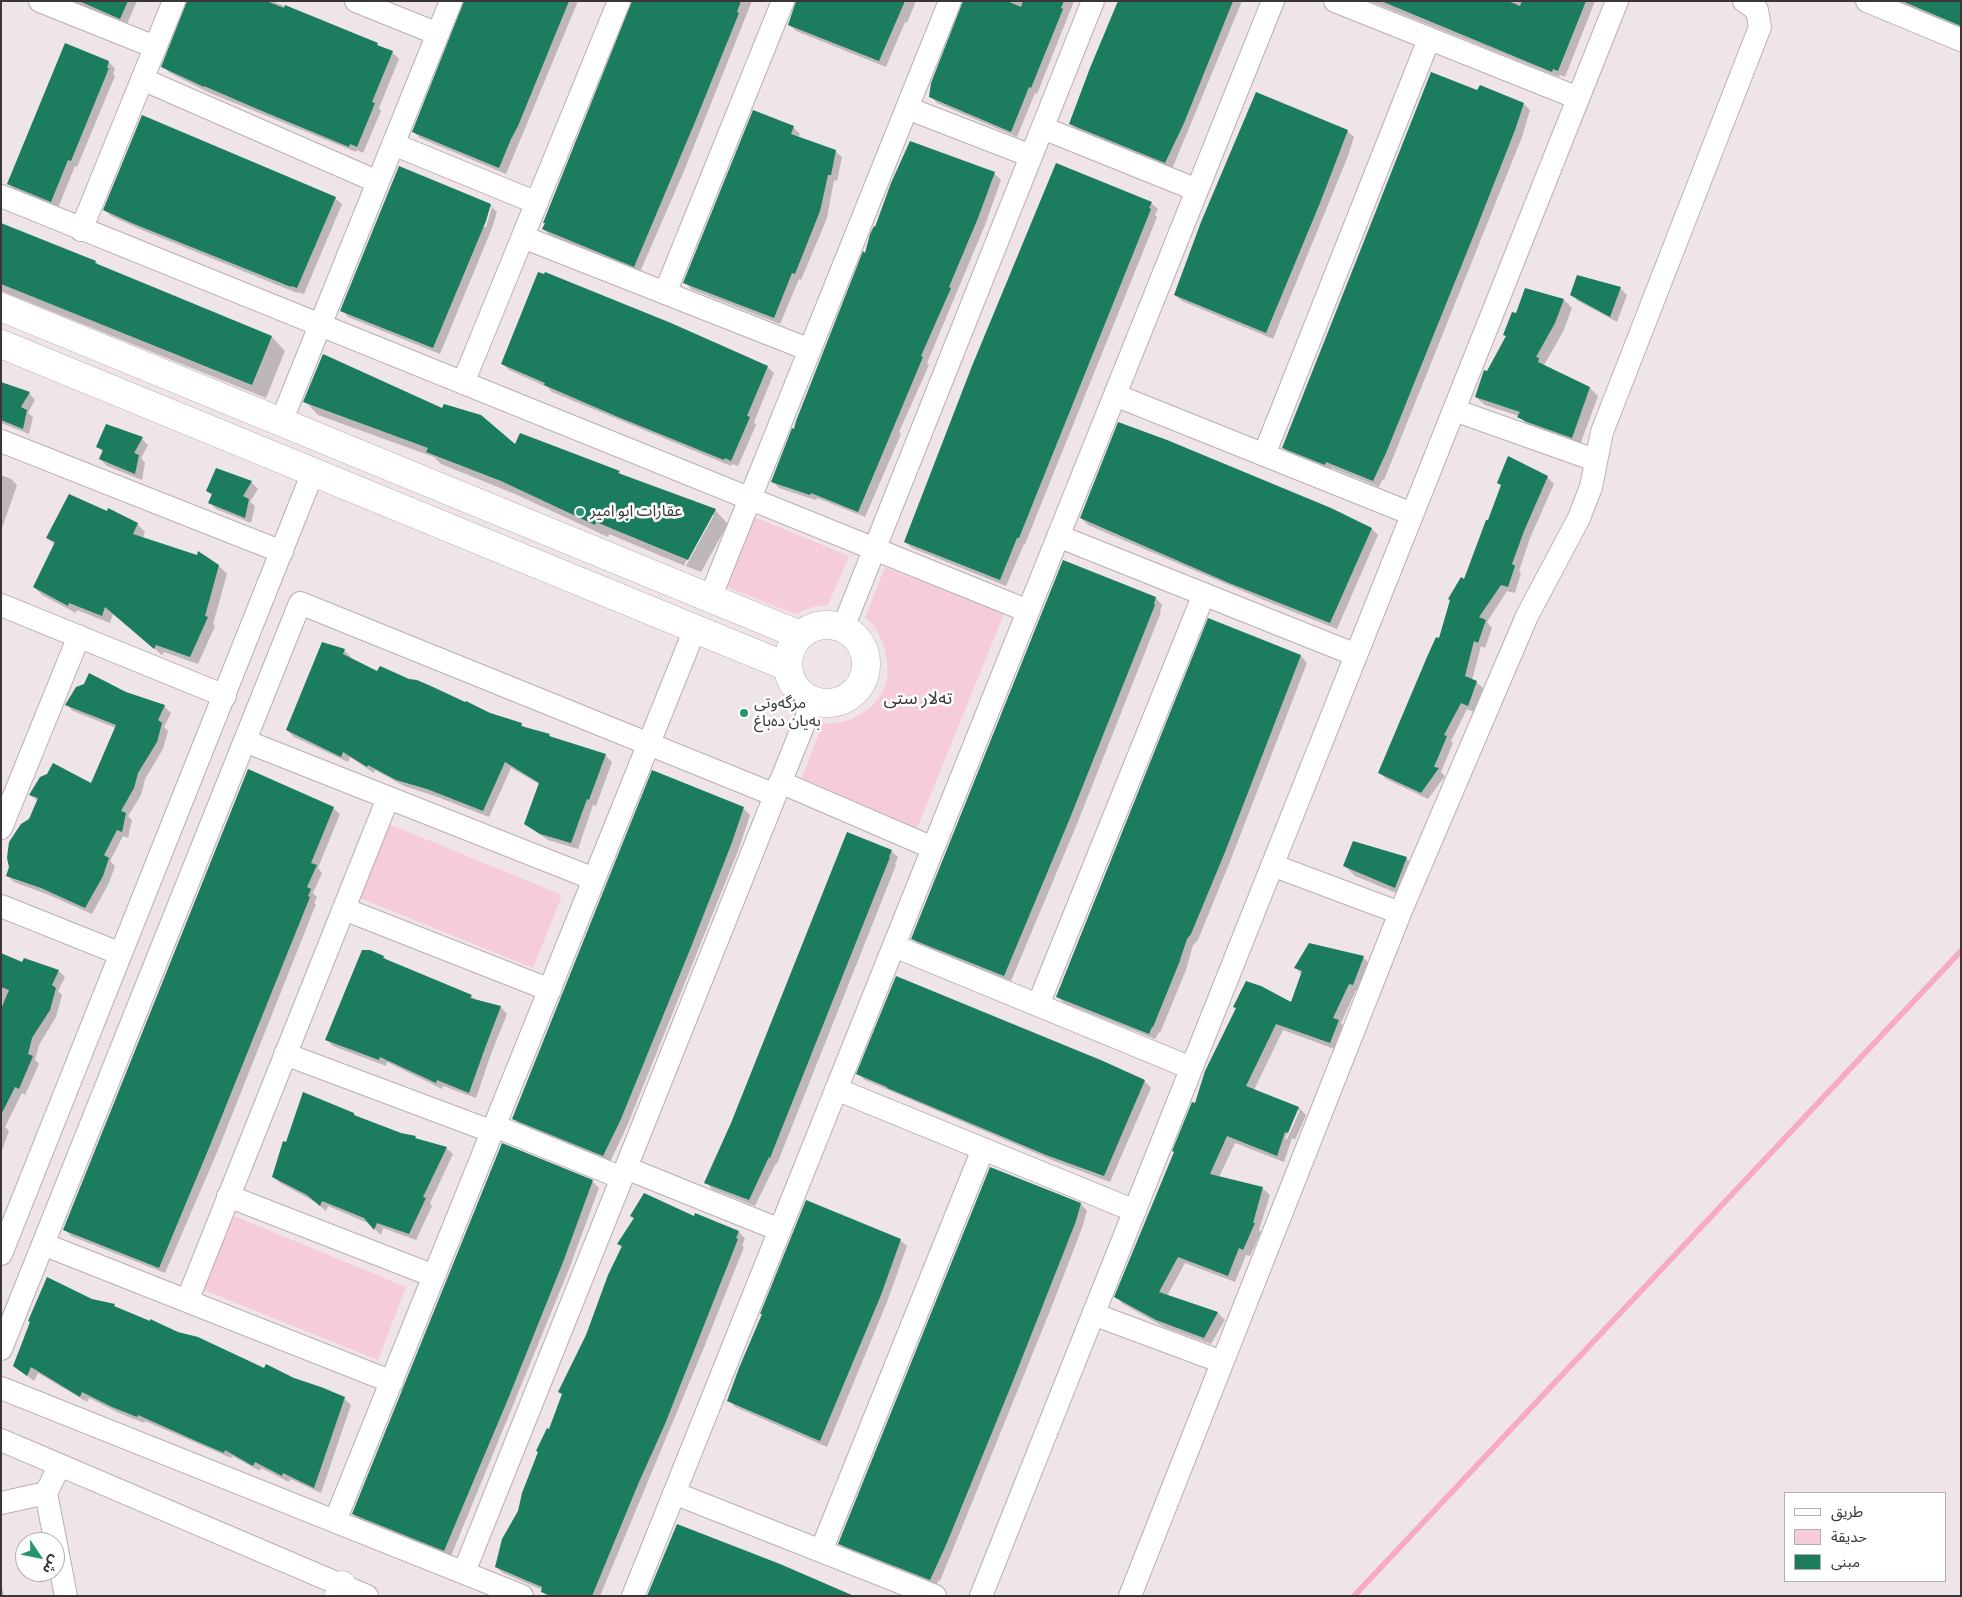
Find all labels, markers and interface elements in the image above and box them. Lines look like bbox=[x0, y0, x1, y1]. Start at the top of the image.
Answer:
place label: عقارات ابو امير bbox=[590, 502, 682, 522]
marker: عقارات ابو امير bbox=[574, 506, 586, 518]
district label: ته‌لار ستی bbox=[884, 688, 952, 710]
place label: مزگەوتی بەیان دەباغ bbox=[754, 694, 821, 732]
marker: مزگەوتی بەیان دەباغ bbox=[738, 707, 750, 719]
legend bbox=[1784, 1492, 1947, 1582]
text: طريق bbox=[1831, 1501, 1863, 1522]
text: حديقة bbox=[1831, 1526, 1867, 1547]
north arrow bbox=[15, 1532, 65, 1582]
text: مبنى bbox=[1831, 1551, 1860, 1572]
text: ش bbox=[39, 1552, 65, 1578]

